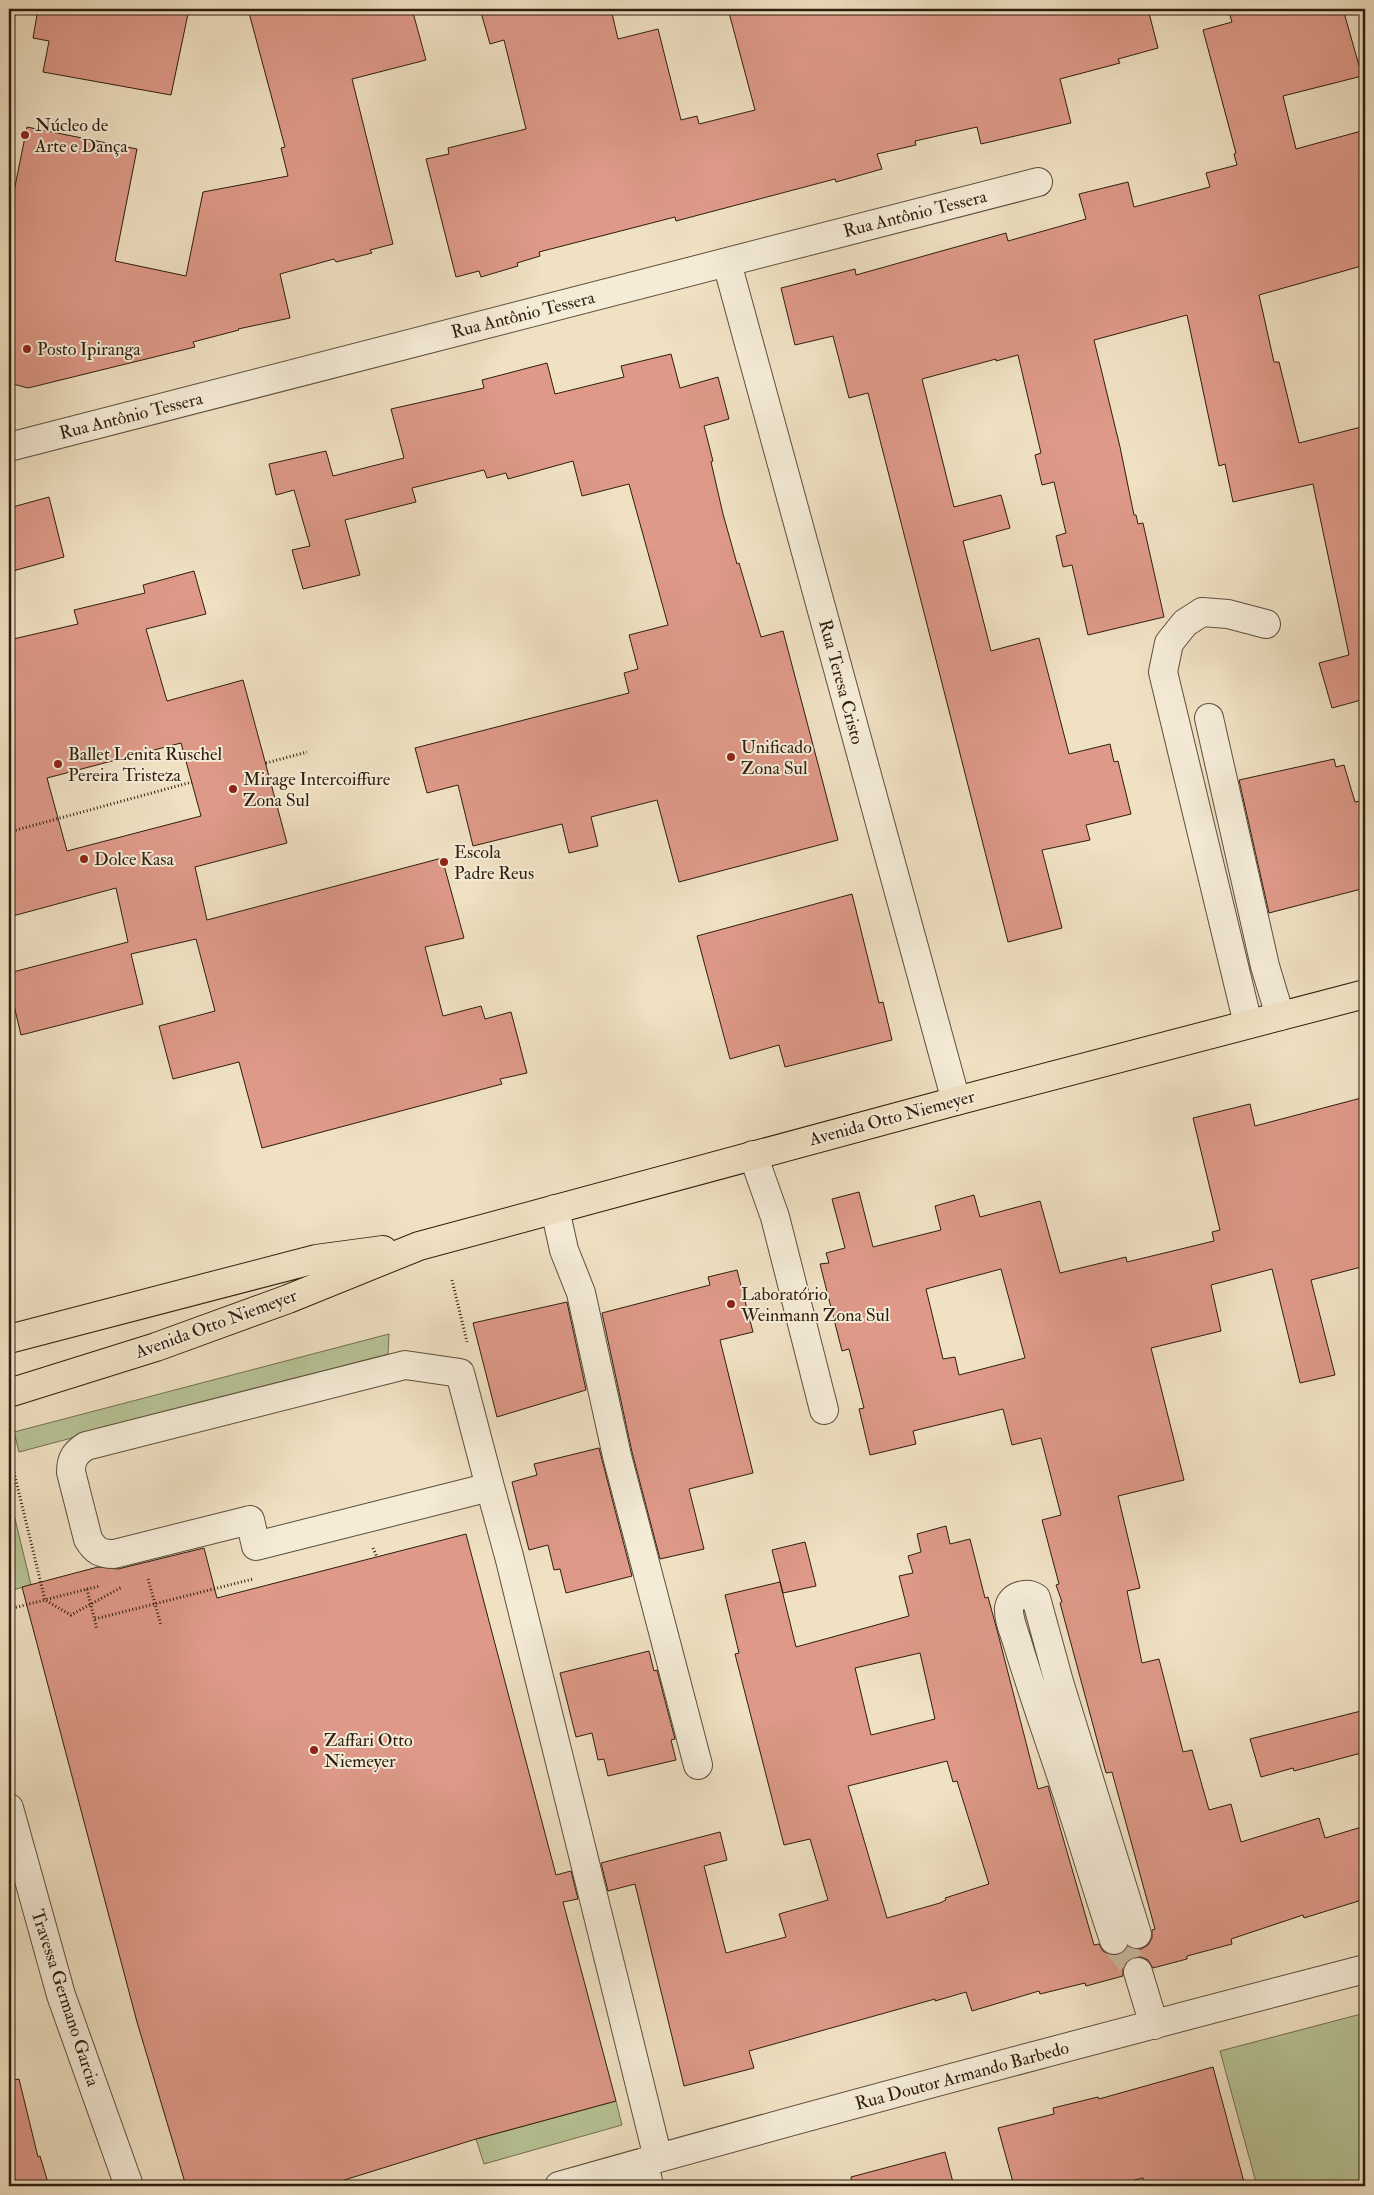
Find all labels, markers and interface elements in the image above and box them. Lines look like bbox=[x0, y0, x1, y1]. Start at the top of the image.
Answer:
place label: Núcleo de Arte e Dança bbox=[34, 114, 128, 158]
marker: Núcleo de Arte e Dança bbox=[19, 129, 31, 141]
street label: Rua Antônio Tessera bbox=[841, 185, 990, 243]
street label: Rua Antônio Tessera bbox=[449, 286, 598, 344]
place label: Posto Ipiranga bbox=[37, 338, 141, 361]
marker: Posto Ipiranga bbox=[21, 343, 33, 355]
street label: Rua Antônio Tessera bbox=[57, 387, 206, 445]
street label: Rua Teresa Cristo bbox=[813, 617, 869, 747]
place label: Unificado Zona Sul bbox=[741, 736, 812, 780]
place label: Ballet Lenita Ruschel Pereira Tristeza bbox=[68, 743, 222, 787]
marker: Unificado Zona Sul bbox=[725, 751, 737, 763]
marker: Ballet Lenita Ruschel Pereira Tristeza bbox=[52, 758, 64, 770]
place label: Mirage Intercoiffure Zona Sul bbox=[243, 768, 391, 812]
marker: Mirage Intercoiffure Zona Sul bbox=[227, 783, 239, 795]
place label: Escola Padre Reus bbox=[454, 841, 534, 885]
place label: Dolce Kasa bbox=[94, 848, 174, 871]
marker: Dolce Kasa bbox=[78, 853, 90, 865]
marker: Escola Padre Reus bbox=[438, 856, 450, 868]
street label: Avenida Otto Niemeyer bbox=[806, 1085, 978, 1151]
place label: Laboratório Weinmann Zona Sul bbox=[740, 1283, 890, 1327]
street label: Avenida Otto Niemeyer bbox=[131, 1284, 300, 1364]
marker: Laboratório Weinmann Zona Sul bbox=[725, 1298, 737, 1310]
place label: Zaffari Otto Niemeyer bbox=[324, 1729, 413, 1773]
marker: Zaffari Otto Niemeyer bbox=[308, 1744, 320, 1756]
street label: Travessa Germano Garcia bbox=[25, 1907, 105, 2090]
street label: Rua Doutor Armando Barbedo bbox=[853, 2036, 1072, 2116]

